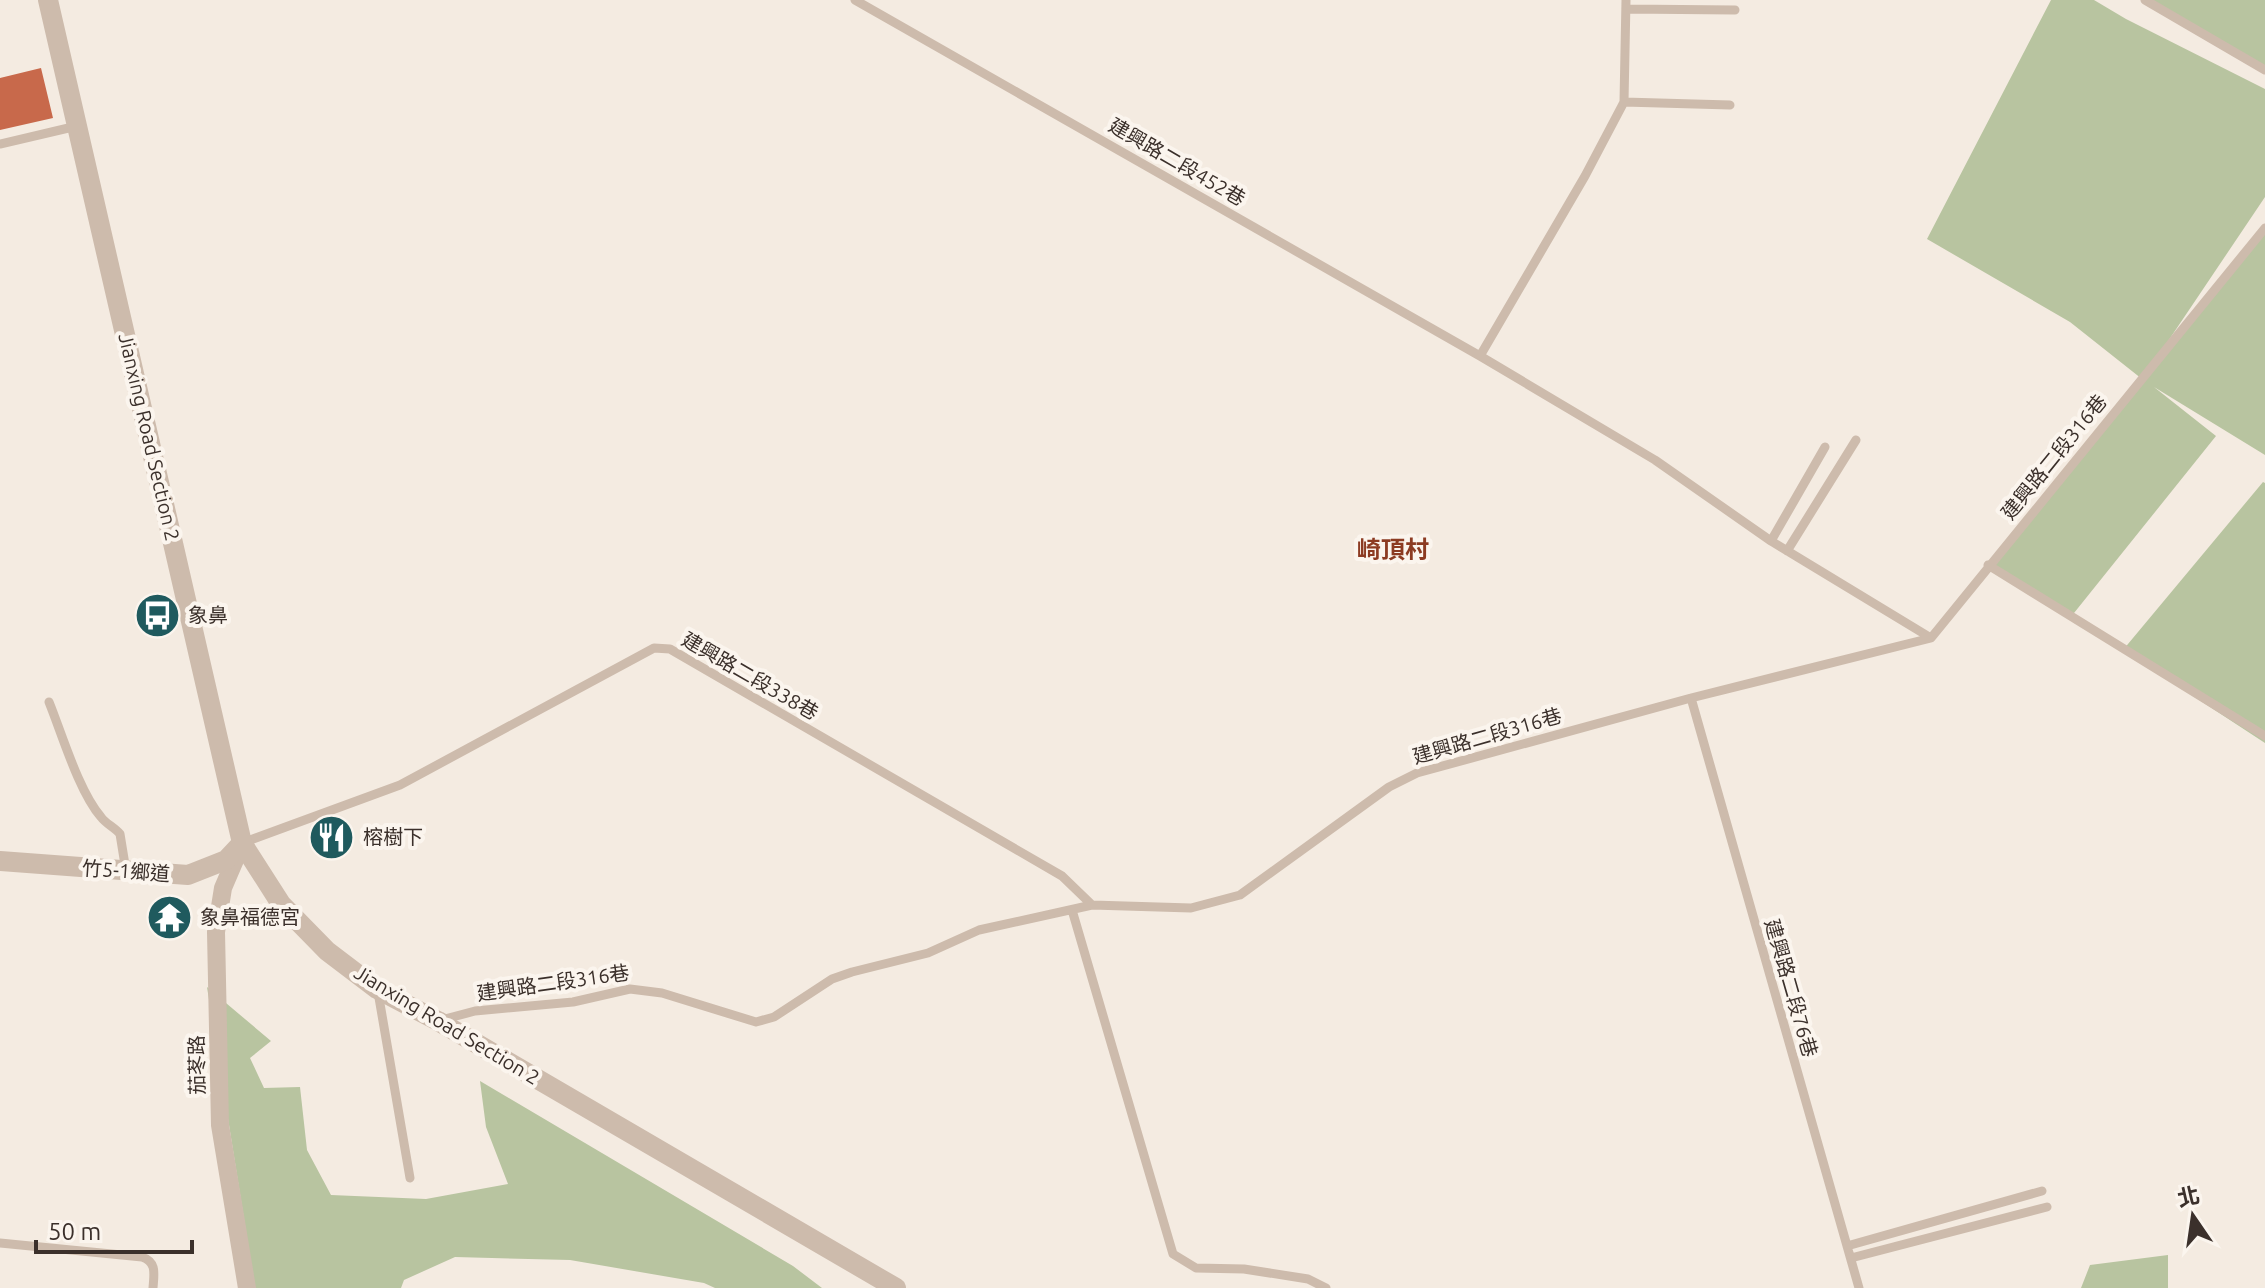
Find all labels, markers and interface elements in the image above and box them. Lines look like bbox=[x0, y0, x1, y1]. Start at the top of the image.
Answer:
street label: 建興路二段452巷 bbox=[1105, 113, 1250, 210]
street label: Jianxing Road Section 2 bbox=[114, 331, 185, 543]
street label: 建興路二段316巷 bbox=[1996, 390, 2111, 524]
district label: 崎頂村 bbox=[1357, 536, 1429, 563]
bus stop icon: 象鼻 bbox=[133, 591, 181, 639]
place label: 象鼻 bbox=[188, 603, 228, 626]
street label: 建興路二段338巷 bbox=[678, 627, 823, 724]
street label: 建興路二段316巷 bbox=[1410, 703, 1564, 768]
restaurant icon: 榕樹下 bbox=[308, 813, 356, 861]
place label: 榕樹下 bbox=[363, 825, 423, 848]
street label: 竹5-1鄉道 bbox=[81, 856, 171, 885]
temple icon: 象鼻福德宮 bbox=[145, 893, 193, 941]
place label: 象鼻福德宮 bbox=[200, 905, 300, 928]
street label: 建興路二段76巷 bbox=[1761, 916, 1822, 1060]
street label: Jianxing Road Section 2 bbox=[350, 960, 544, 1089]
street label: 建興路二段316巷 bbox=[475, 960, 631, 1005]
street label: 茄苳路 bbox=[184, 1035, 209, 1095]
north arrow bbox=[2153, 1176, 2233, 1256]
text: 北 bbox=[2175, 1181, 2202, 1211]
scale bar bbox=[36, 1204, 192, 1254]
text: 50 m bbox=[48, 1218, 101, 1245]

